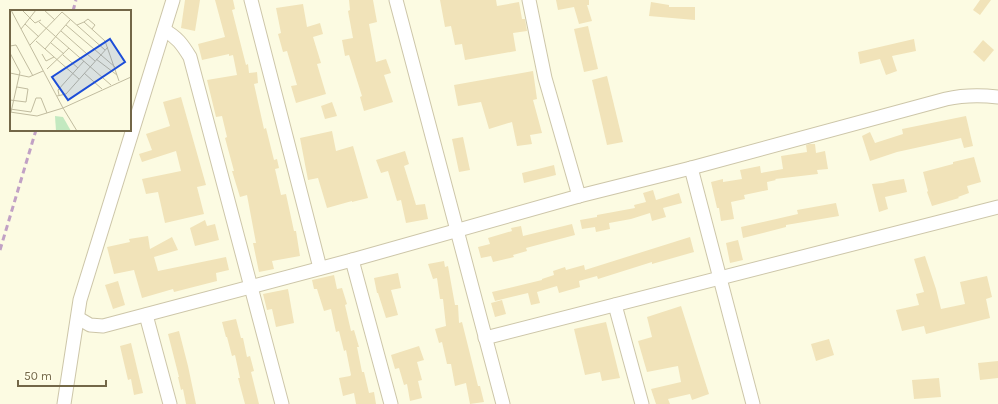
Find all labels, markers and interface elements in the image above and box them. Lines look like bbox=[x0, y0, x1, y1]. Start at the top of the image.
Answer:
inset map bbox=[10, 10, 131, 131]
scale bar bbox=[18, 362, 106, 388]
text: 50 m bbox=[24, 369, 52, 383]

